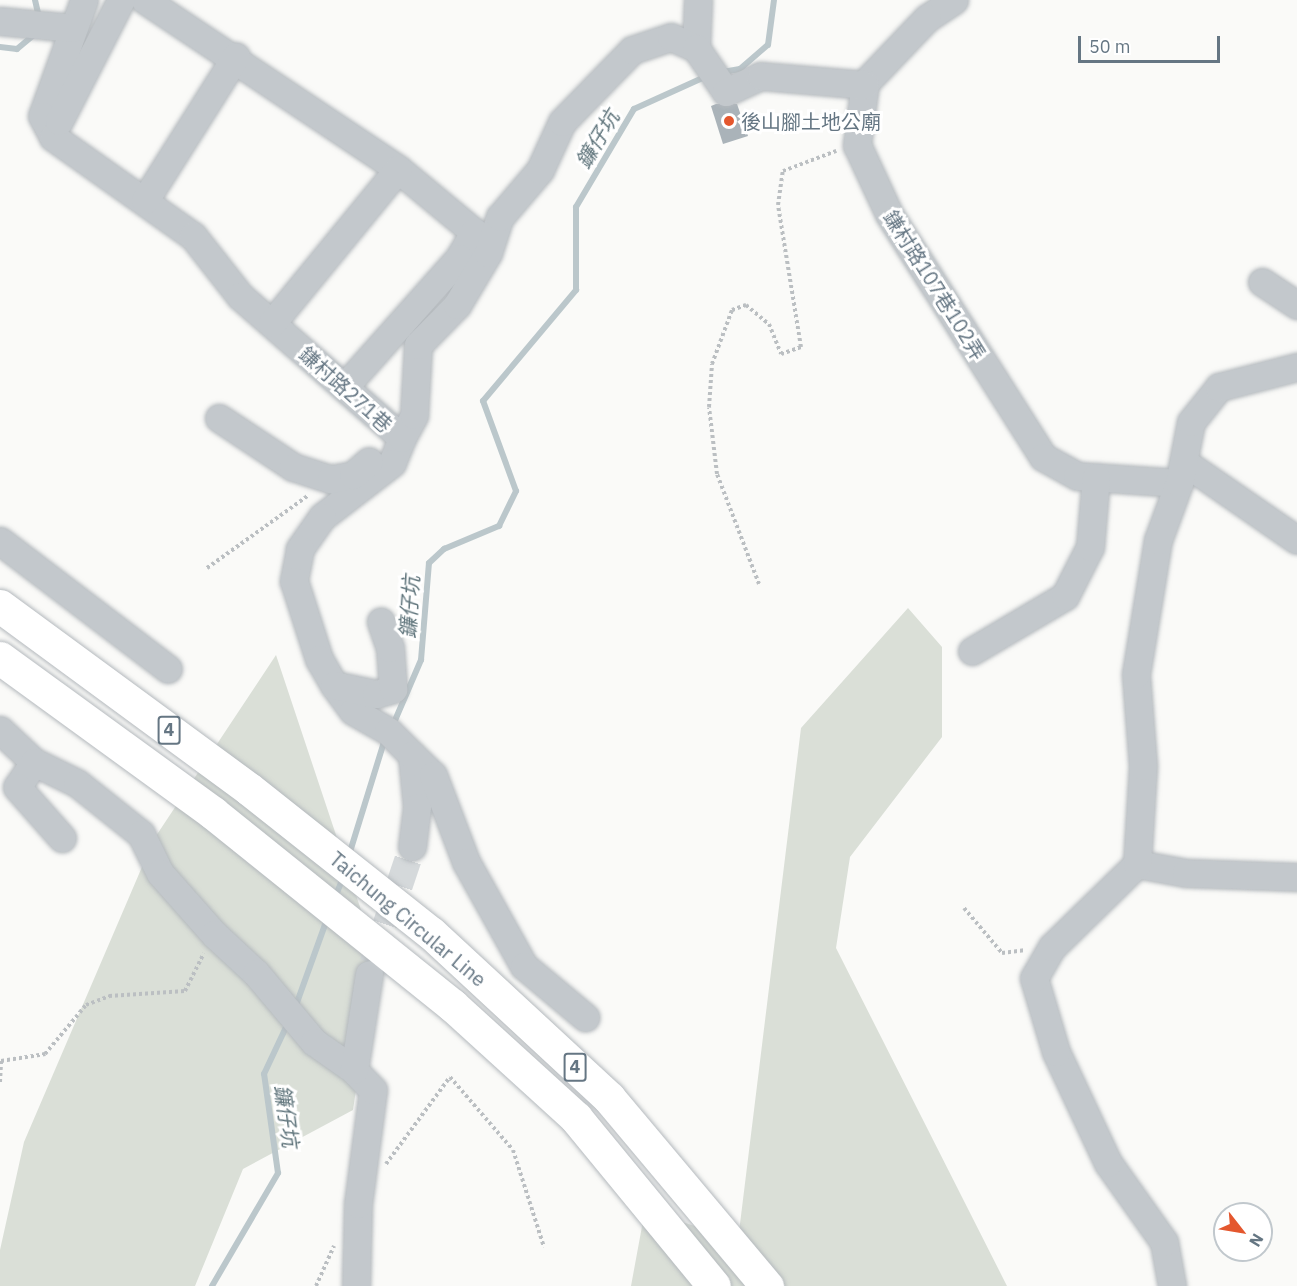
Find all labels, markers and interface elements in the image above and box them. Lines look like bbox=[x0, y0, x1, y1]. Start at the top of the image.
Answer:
scale bar bbox=[1081, 24, 1224, 62]
text: 50 m bbox=[1089, 35, 1131, 58]
water label: 鐮仔坑 bbox=[570, 106, 624, 172]
place label: 後山腳土地公廟 bbox=[741, 109, 881, 133]
marker: 後山腳土地公廟 bbox=[722, 114, 736, 128]
street label: 鎌村路107巷102弄 bbox=[879, 206, 991, 364]
street label: 鎌村路271巷 bbox=[295, 341, 397, 437]
water label: 鐮仔坑 bbox=[394, 575, 424, 639]
road number: 4 bbox=[157, 715, 181, 745]
street label: Taichung Circular Line bbox=[325, 847, 491, 991]
road number: 4 bbox=[563, 1052, 587, 1082]
water label: 鐮仔坑 bbox=[270, 1083, 304, 1149]
north arrow bbox=[1213, 1202, 1273, 1262]
text: N bbox=[1245, 1230, 1268, 1250]

